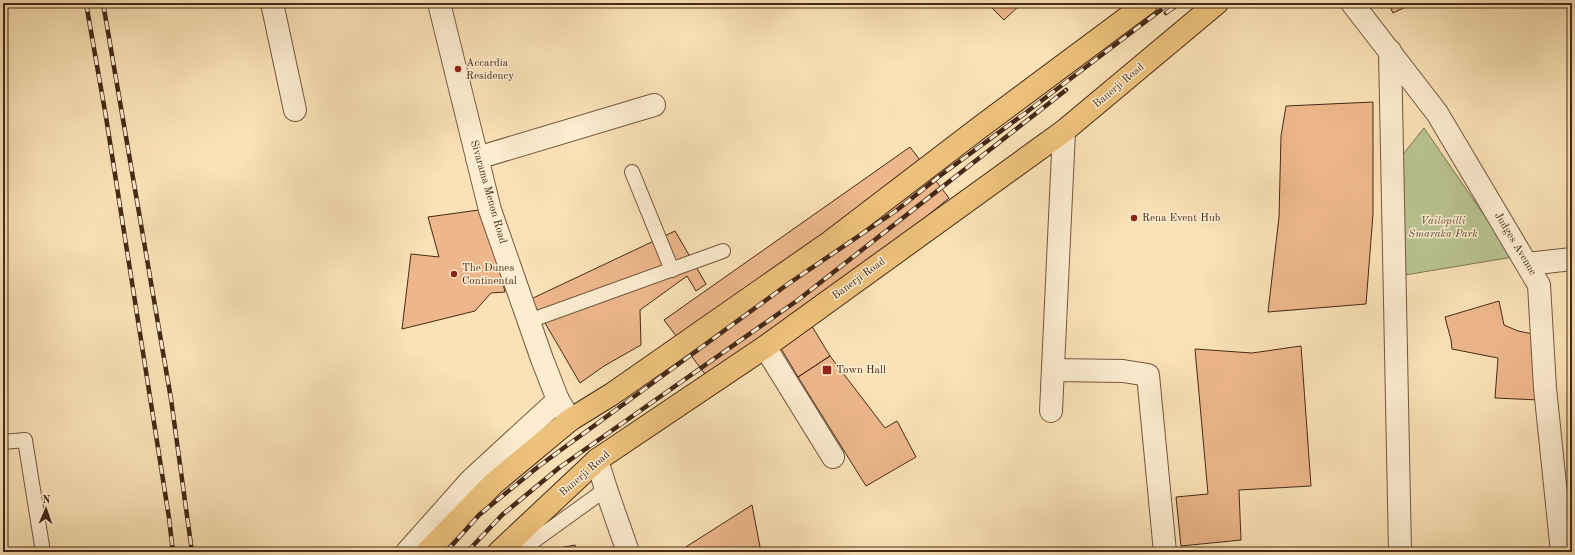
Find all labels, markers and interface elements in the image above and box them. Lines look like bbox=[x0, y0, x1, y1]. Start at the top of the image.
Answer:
place label: Accardia Residency bbox=[466, 58, 514, 82]
street label: Banerji Road bbox=[1091, 62, 1147, 110]
marker: Accardia Residency bbox=[453, 64, 463, 74]
street label: Sivarama Menon Road bbox=[468, 139, 508, 245]
street label: Judges Avenue bbox=[1492, 211, 1538, 277]
marker: Rena Event Hub bbox=[1129, 213, 1139, 223]
place label: Rena Event Hub bbox=[1142, 213, 1221, 224]
park label: Vailopilli Smaraka Park bbox=[1408, 216, 1478, 240]
street label: Banerji Road bbox=[830, 256, 888, 302]
place label: The Dunes Continental bbox=[462, 263, 517, 287]
marker: The Dunes Continental bbox=[449, 269, 459, 279]
marker: Town Hall bbox=[821, 364, 833, 376]
place label: Town Hall bbox=[836, 365, 886, 376]
street label: Banerji Road bbox=[558, 449, 612, 499]
north arrow bbox=[26, 489, 66, 529]
text: N bbox=[42, 495, 51, 506]

